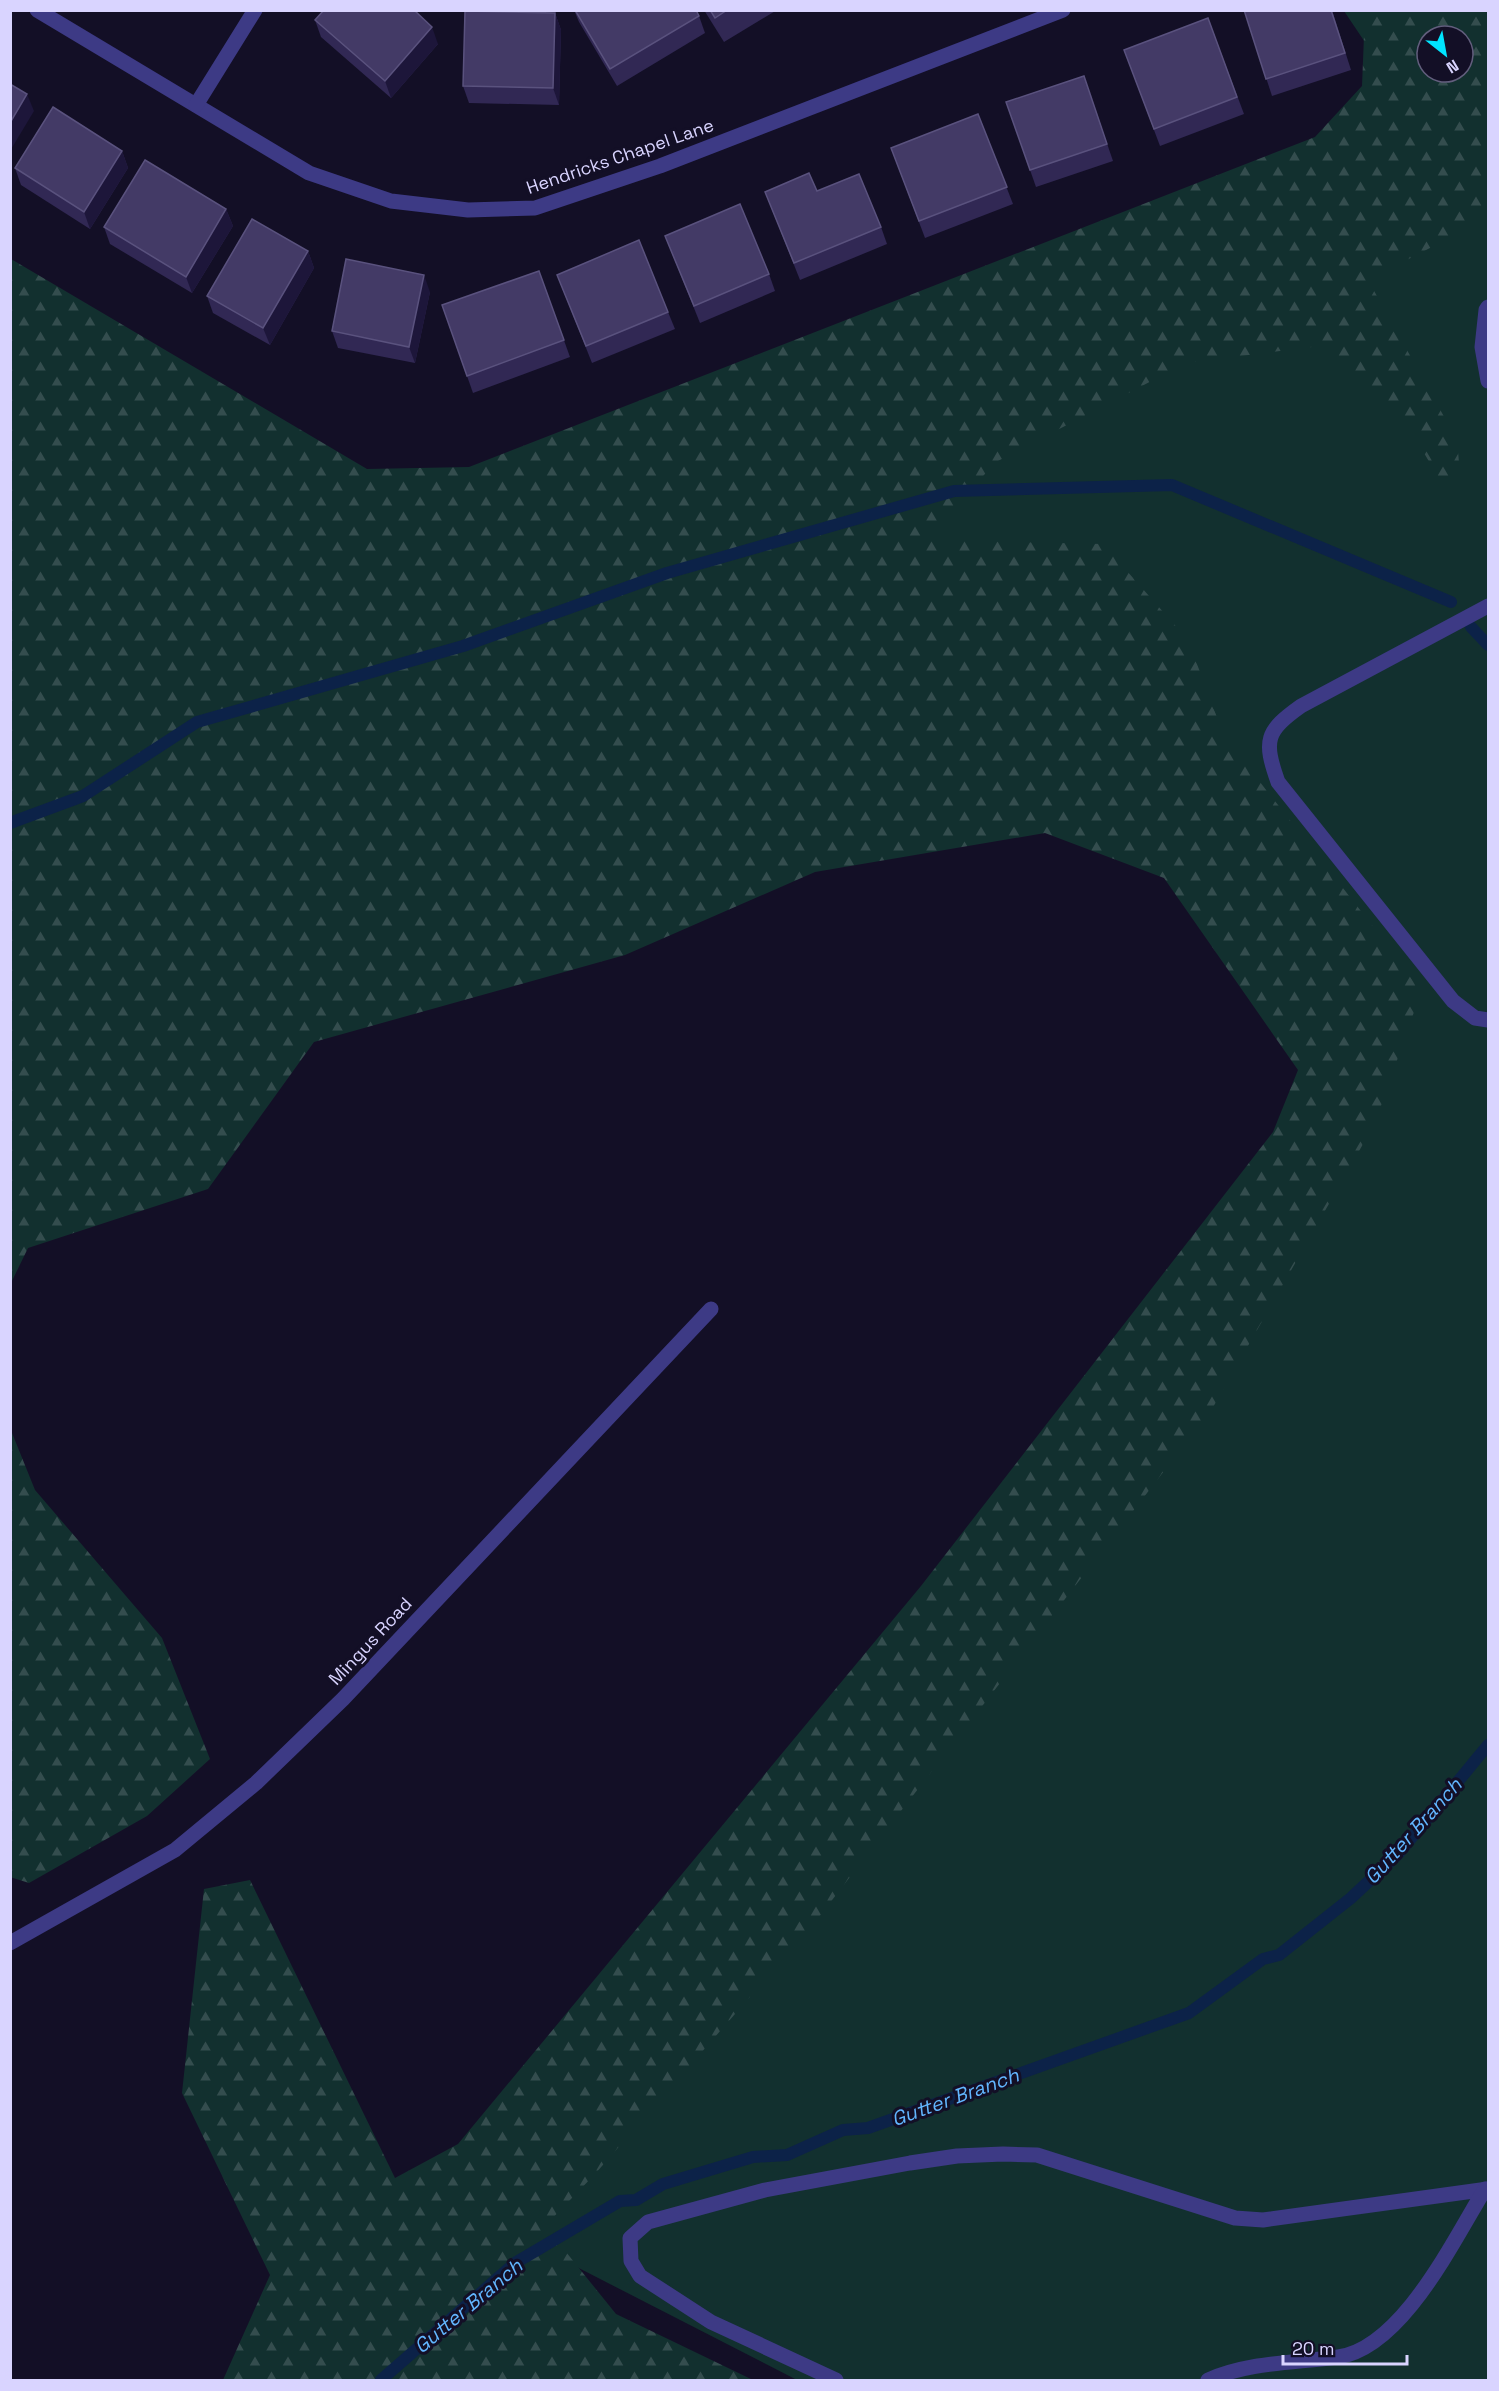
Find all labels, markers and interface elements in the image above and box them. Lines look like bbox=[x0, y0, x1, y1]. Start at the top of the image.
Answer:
north arrow bbox=[1415, 24, 1475, 84]
text: N bbox=[1442, 55, 1462, 78]
street label: Hendricks Chapel Lane bbox=[523, 113, 717, 199]
street label: Mingus Road bbox=[323, 1592, 417, 1690]
water label: Gutter Branch bbox=[1359, 1772, 1468, 1889]
water label: Gutter Branch bbox=[888, 2062, 1023, 2132]
water label: Gutter Branch bbox=[408, 2253, 528, 2359]
scale bar bbox=[1283, 2328, 1408, 2366]
text: 20 m bbox=[1292, 2337, 1335, 2360]

